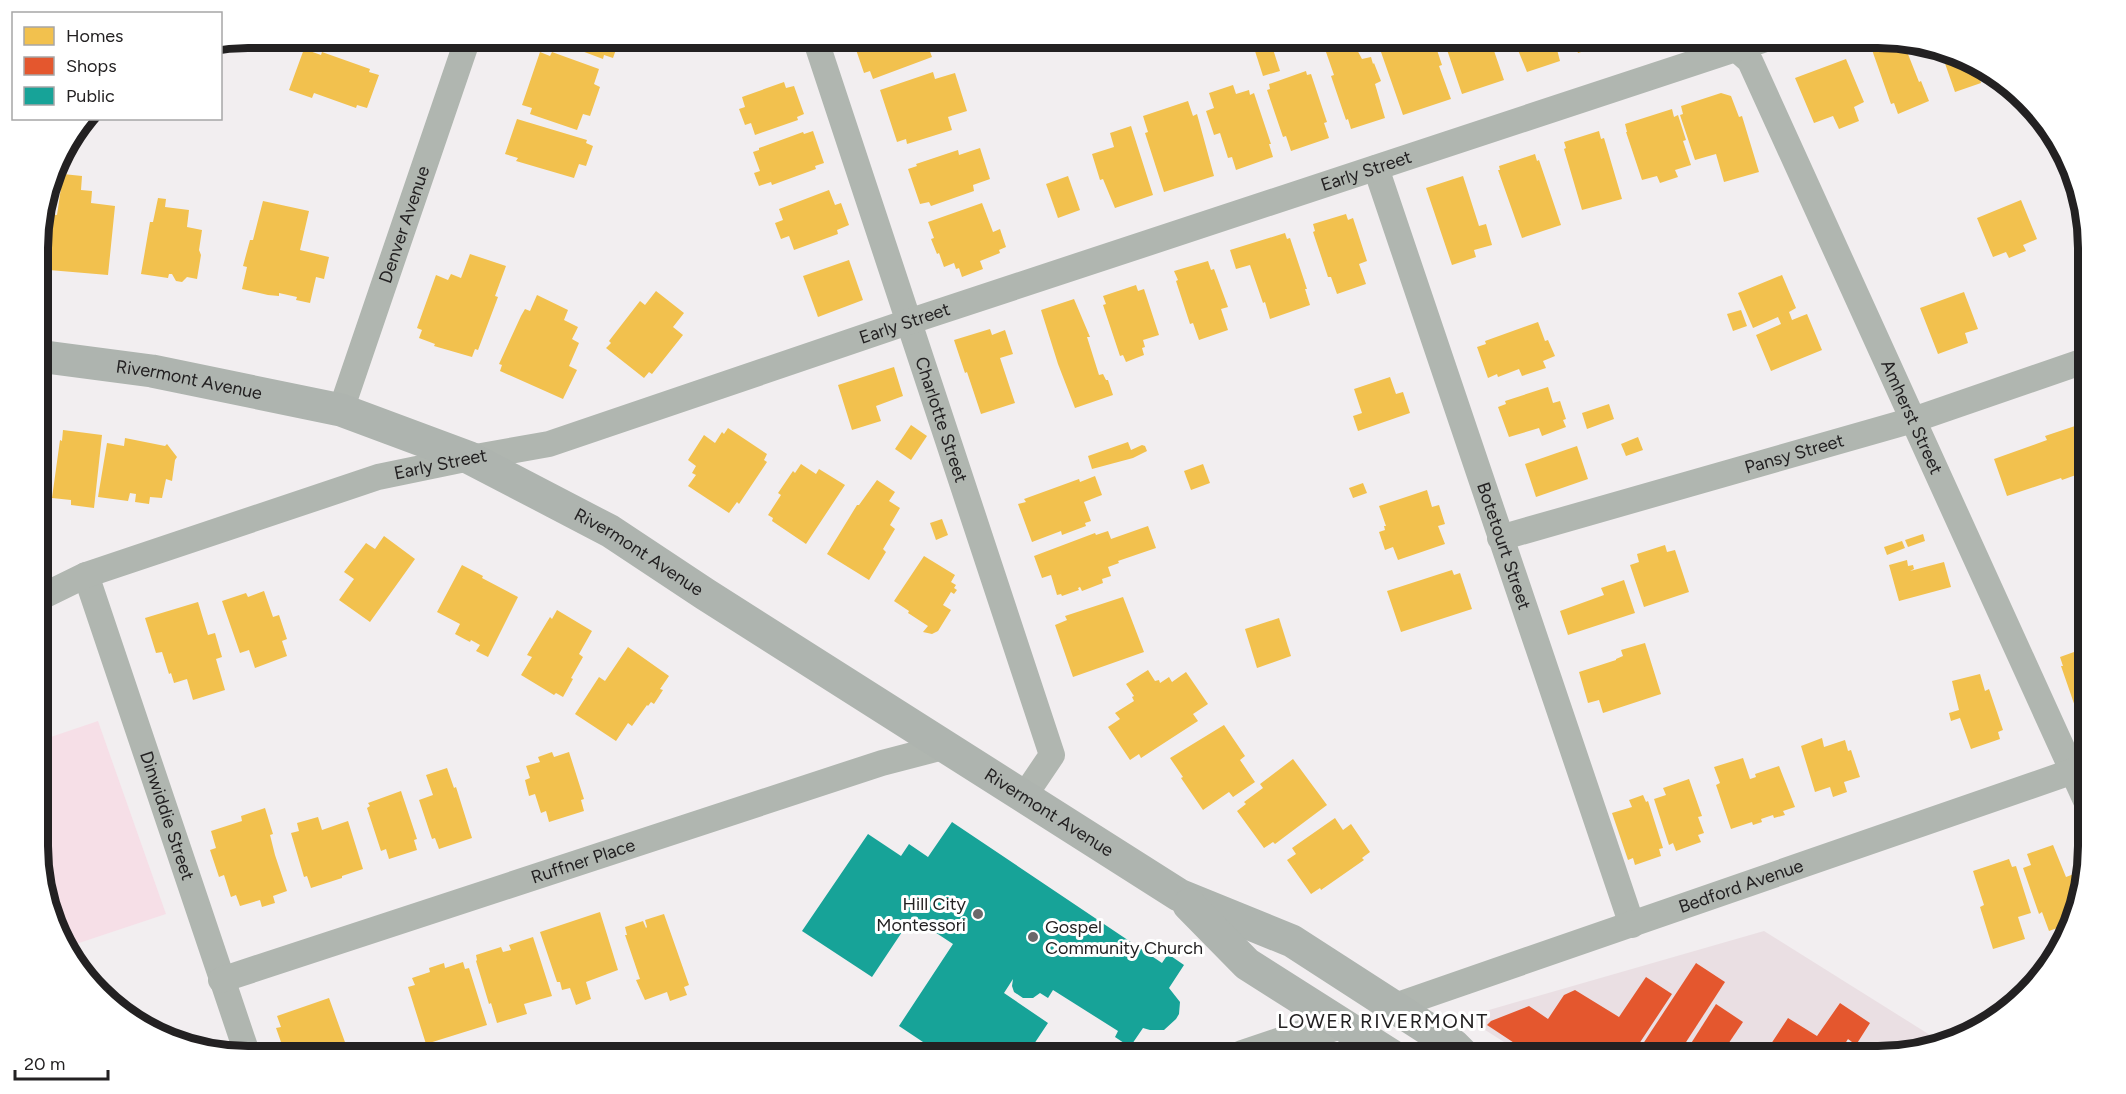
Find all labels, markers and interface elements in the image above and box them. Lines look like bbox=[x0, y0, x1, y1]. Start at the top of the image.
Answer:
legend bbox=[12, 12, 222, 120]
text: Homes bbox=[66, 25, 124, 47]
text: Shops bbox=[66, 55, 117, 77]
text: Public bbox=[66, 85, 115, 107]
street label: Early Street bbox=[1318, 146, 1414, 196]
street label: Denver Avenue bbox=[374, 163, 435, 286]
street label: Early Street bbox=[856, 298, 953, 349]
street label: Charlotte Street bbox=[910, 354, 972, 486]
street label: Rivermont Avenue bbox=[115, 355, 264, 404]
street label: Amherst Street bbox=[1876, 356, 1947, 478]
street label: Pansy Street bbox=[1742, 429, 1847, 479]
street label: Early Street bbox=[392, 444, 489, 484]
street label: Botetourt Street bbox=[1472, 479, 1536, 613]
street label: Rivermont Avenue bbox=[571, 503, 708, 601]
street label: Dinwiddie Street bbox=[135, 748, 199, 883]
street label: Rivermont Avenue bbox=[980, 763, 1118, 862]
street label: Ruffner Place bbox=[528, 834, 638, 888]
street label: Bedford Avenue bbox=[1676, 854, 1806, 918]
place label: Hill City Montessori bbox=[876, 893, 967, 936]
marker: Hill City Montessori bbox=[971, 907, 985, 921]
place label: Gospel Community Church bbox=[1045, 916, 1203, 959]
marker: Gospel Community Church bbox=[1026, 930, 1040, 944]
district label: LOWER RIVERMONT bbox=[1277, 1009, 1489, 1033]
scale bar bbox=[15, 1043, 108, 1081]
text: 20 m bbox=[24, 1053, 65, 1075]

